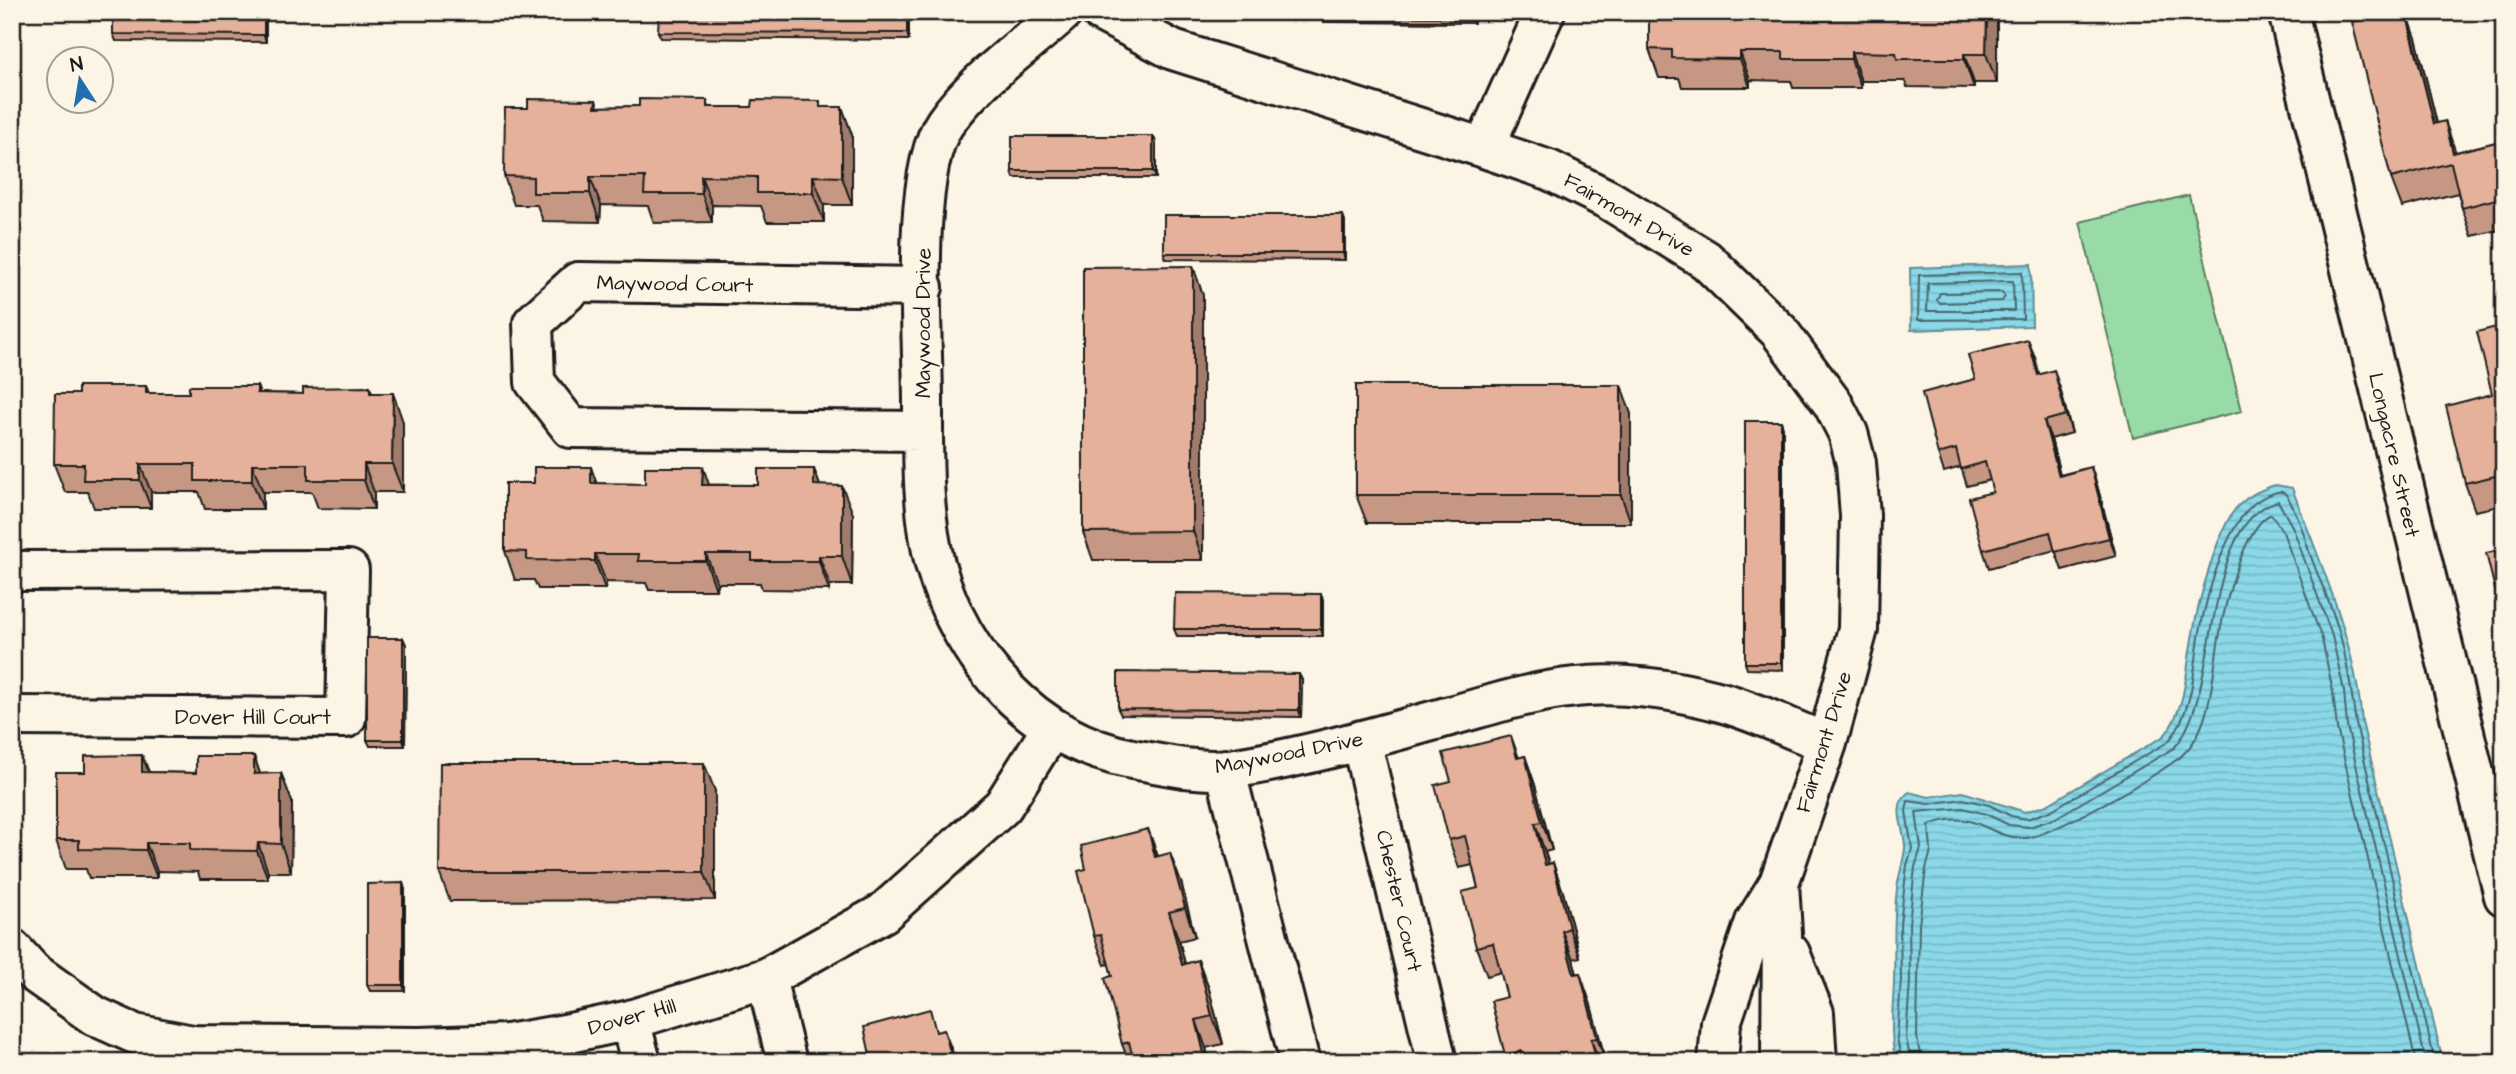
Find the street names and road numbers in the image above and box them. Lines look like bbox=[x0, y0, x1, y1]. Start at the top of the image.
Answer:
street label: Fairmont Drive bbox=[1558, 166, 1700, 264]
street label: Maywood Drive bbox=[909, 248, 940, 398]
street label: Maywood Court bbox=[596, 268, 754, 302]
street label: Longacre Street bbox=[2359, 370, 2427, 541]
street label: Fairmont Drive bbox=[1789, 668, 1859, 816]
street label: Dover Hill Court bbox=[175, 703, 332, 732]
street label: Maywood Drive bbox=[1213, 724, 1366, 784]
street label: Chester Court bbox=[1369, 827, 1429, 975]
street label: Dover Hill bbox=[585, 991, 679, 1043]

